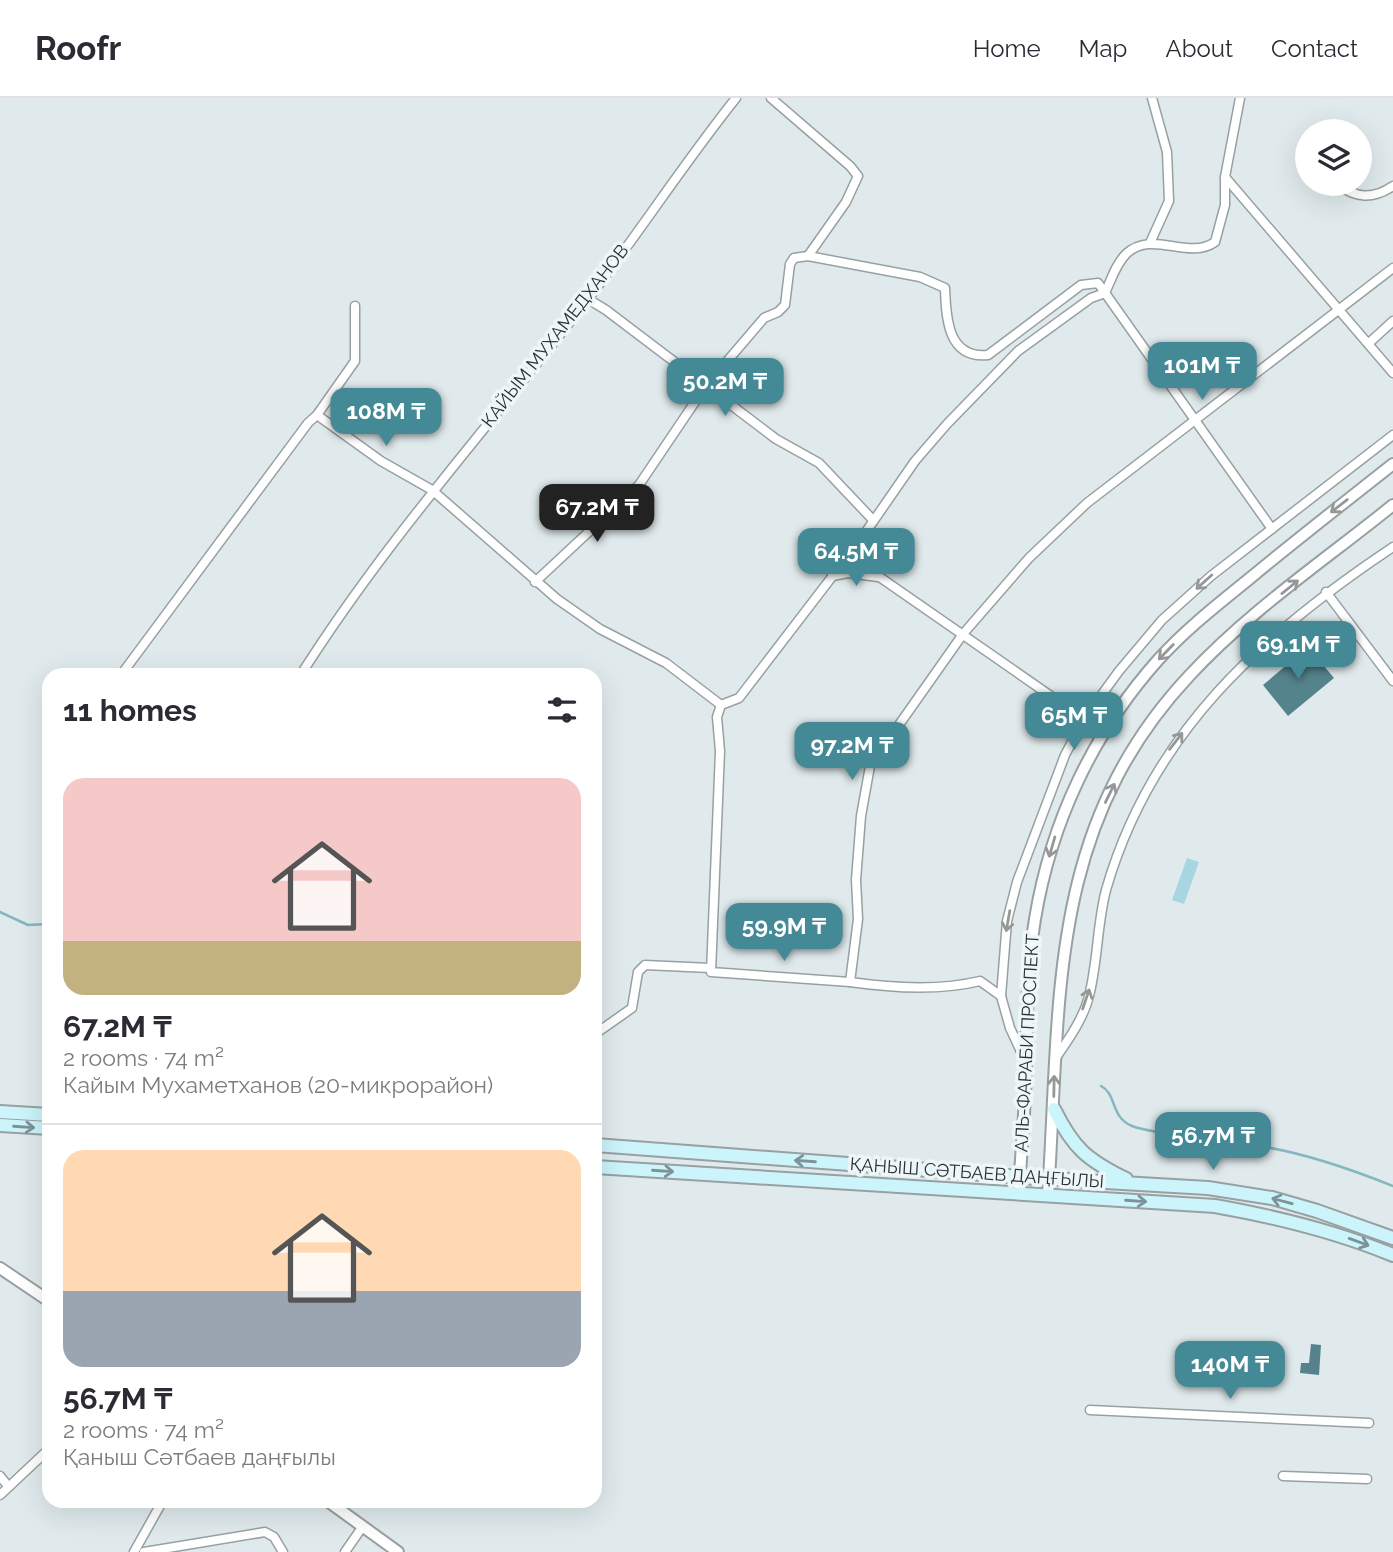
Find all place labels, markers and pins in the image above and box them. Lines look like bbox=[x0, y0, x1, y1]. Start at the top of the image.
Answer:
pin: 101M ₸ bbox=[1145, 342, 1259, 402]
pin: 50.2M ₸ bbox=[660, 358, 790, 418]
pin: 108M ₸ bbox=[329, 388, 443, 448]
pin: 67.2M ₸ bbox=[532, 484, 662, 544]
pin: 64.5M ₸ bbox=[791, 528, 921, 588]
pin: 69.1M ₸ bbox=[1233, 622, 1363, 681]
pin: 65M ₸ bbox=[1025, 692, 1123, 752]
pin: 97.2M ₸ bbox=[787, 722, 917, 782]
pin: 59.9M ₸ bbox=[719, 904, 849, 963]
pin: 56.7M ₸ bbox=[1148, 1112, 1278, 1172]
pin: 140M ₸ bbox=[1173, 1342, 1287, 1401]

